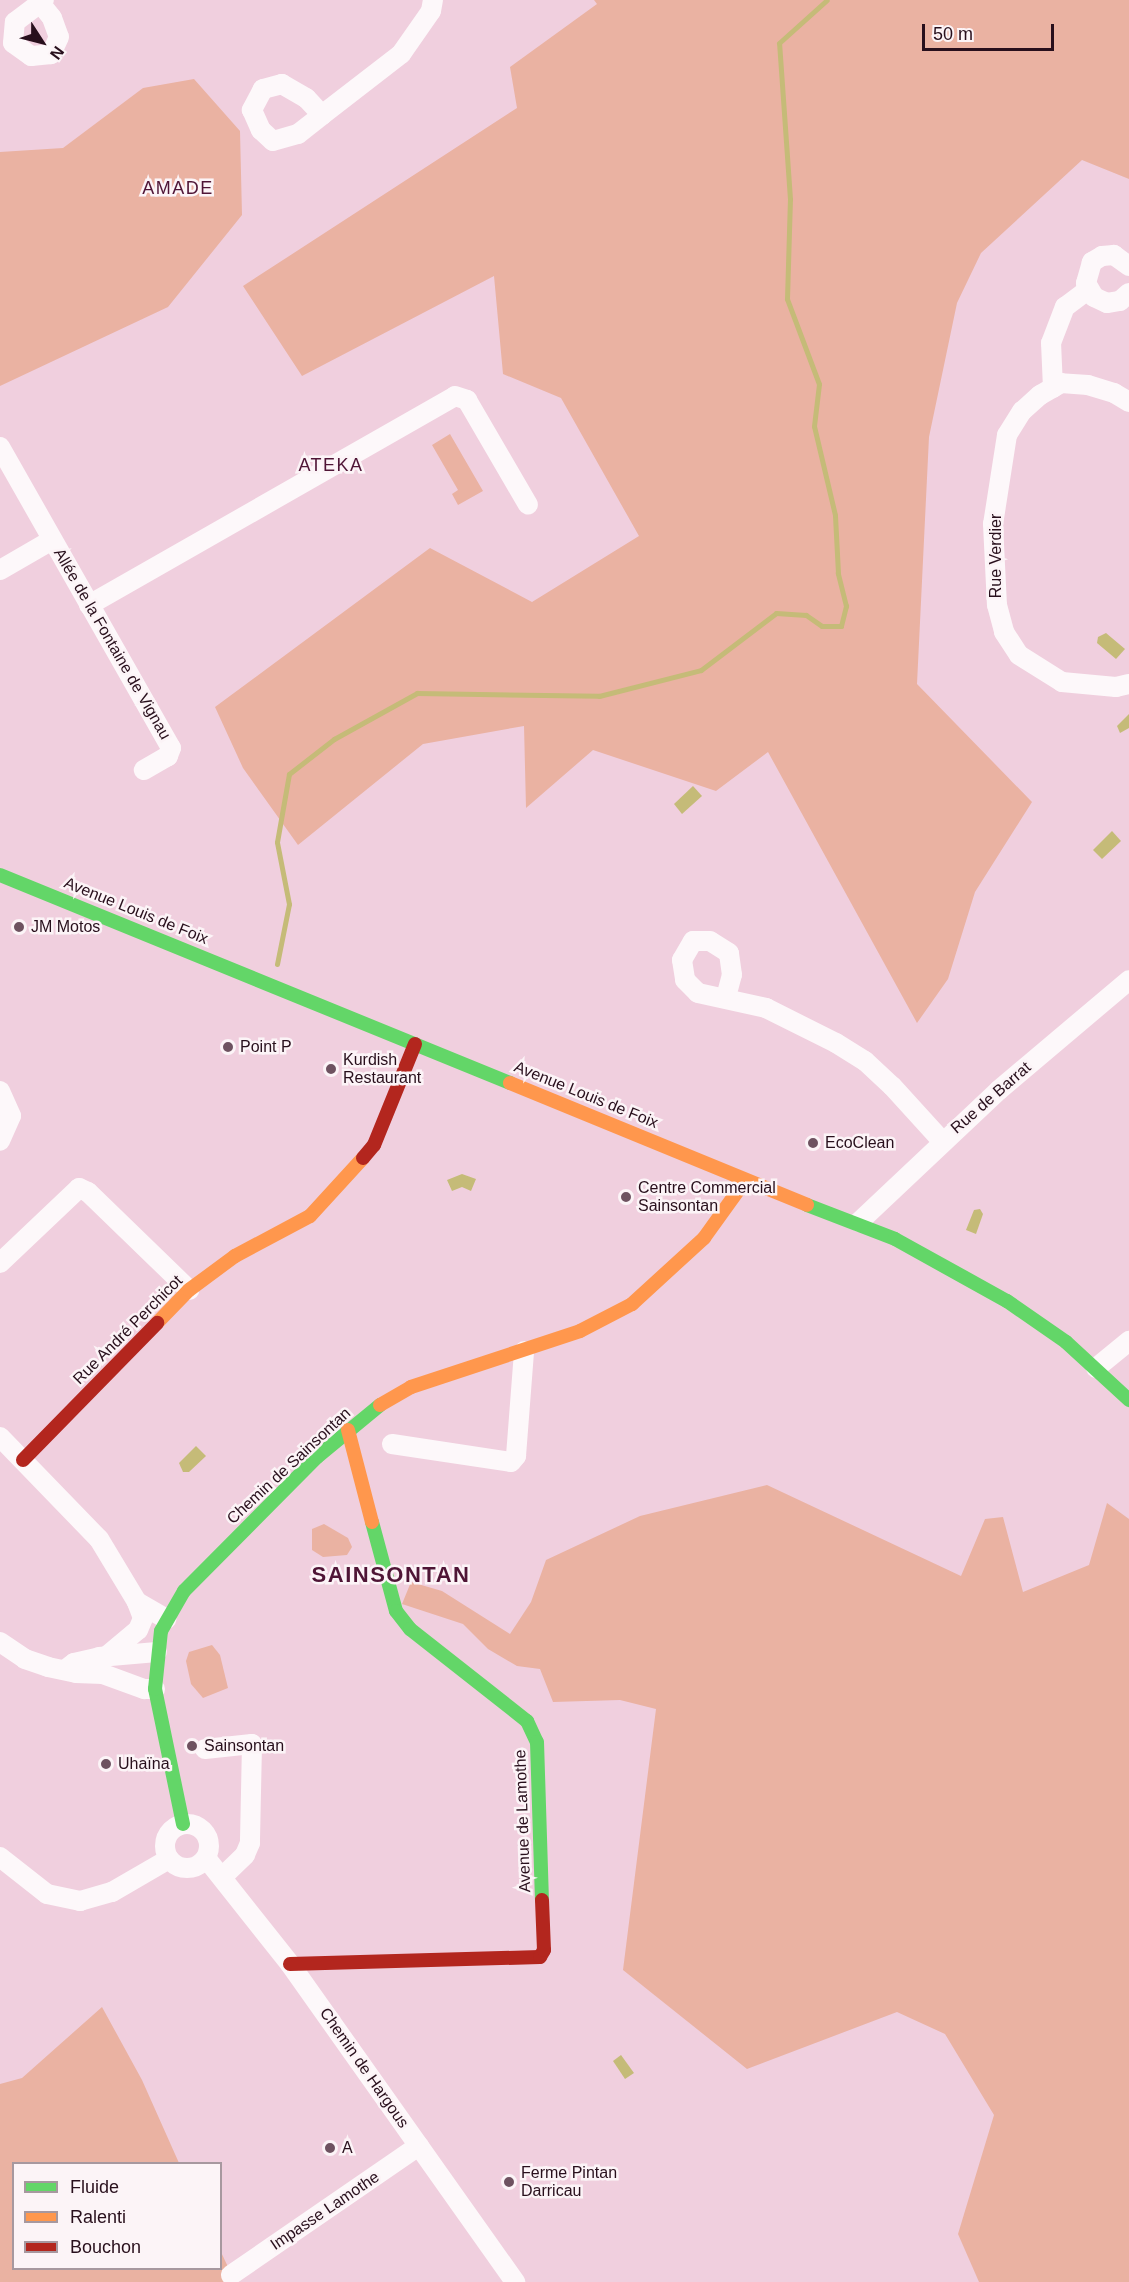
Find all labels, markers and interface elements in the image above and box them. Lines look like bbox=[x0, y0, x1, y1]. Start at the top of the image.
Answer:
north arrow bbox=[12, 12, 72, 72]
scale bar bbox=[925, 12, 1057, 50]
text: 50 m bbox=[933, 24, 973, 44]
text: N bbox=[47, 43, 67, 63]
district label: AMADE bbox=[142, 177, 214, 199]
district label: ATEKA bbox=[298, 454, 364, 476]
street label: Rue Verdier bbox=[986, 514, 1006, 598]
street label: Allée de la Fontaine de Vignau bbox=[49, 545, 175, 743]
street label: Avenue Louis de Foix bbox=[61, 873, 211, 949]
place label: JM Motos bbox=[31, 917, 100, 937]
marker: JM Motos bbox=[12, 920, 26, 934]
place label: Point P bbox=[240, 1037, 292, 1057]
marker: Point P bbox=[221, 1040, 235, 1054]
place label: Kurdish Restaurant bbox=[343, 1050, 421, 1088]
street label: Avenue Louis de Foix bbox=[511, 1057, 661, 1133]
street label: Rue de Barrat bbox=[947, 1058, 1035, 1138]
marker: Kurdish Restaurant bbox=[324, 1062, 338, 1076]
place label: EcoClean bbox=[825, 1133, 894, 1153]
marker: EcoClean bbox=[806, 1136, 820, 1150]
place label: Centre Commercial Sainsontan bbox=[638, 1178, 776, 1216]
marker: Centre Commercial Sainsontan bbox=[619, 1190, 633, 1204]
street label: Rue André Perchicot bbox=[69, 1271, 187, 1389]
street label: Chemin de Sainsontan bbox=[223, 1404, 355, 1528]
district label: SAINSONTAN bbox=[312, 1562, 470, 1588]
place label: Sainsontan bbox=[204, 1736, 284, 1756]
marker: Sainsontan bbox=[185, 1739, 199, 1753]
street label: Avenue de Lamothe bbox=[511, 1749, 535, 1893]
place label: Uhaïna bbox=[118, 1754, 170, 1774]
marker: Uhaïna bbox=[99, 1757, 113, 1771]
street label: Chemin de Hargous bbox=[315, 2004, 413, 2132]
place label: A bbox=[342, 2138, 353, 2158]
marker: A bbox=[323, 2141, 337, 2155]
legend bbox=[12, 2162, 222, 2270]
place label: Ferme Pintan Darricau bbox=[521, 2163, 617, 2201]
street label: Impasse Lamothe bbox=[267, 2167, 383, 2255]
marker: Ferme Pintan Darricau bbox=[502, 2175, 516, 2189]
text: Fluide bbox=[70, 2177, 119, 2197]
text: Ralenti bbox=[70, 2207, 126, 2227]
text: Bouchon bbox=[70, 2237, 141, 2257]

